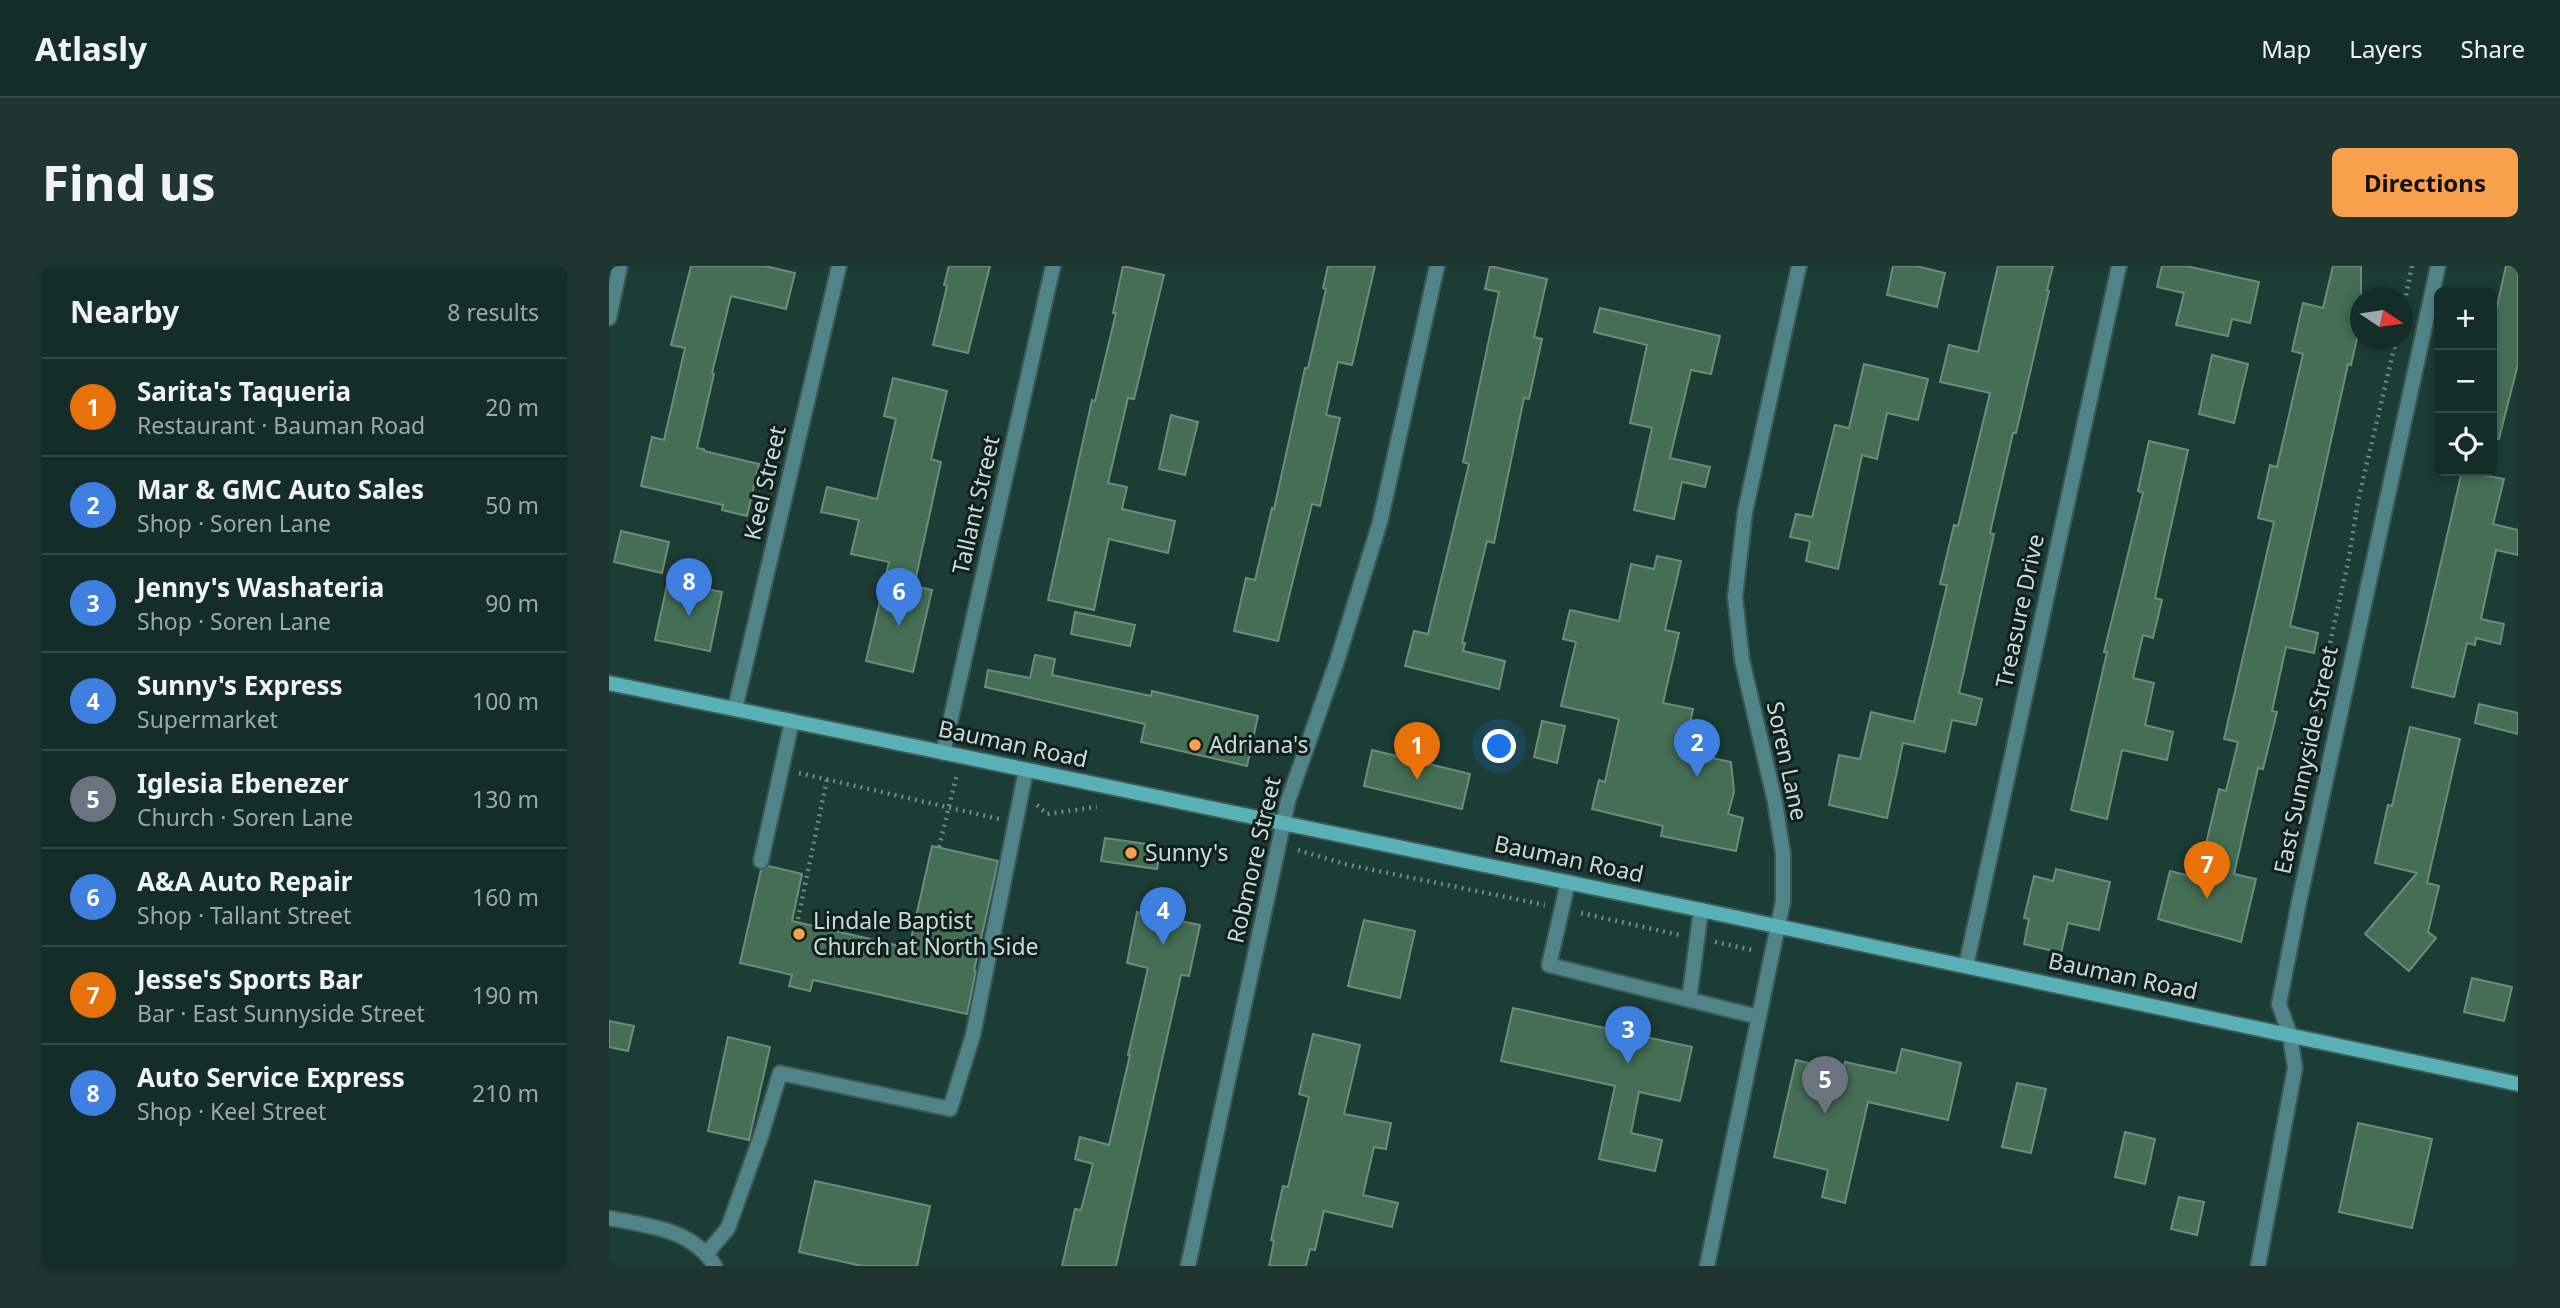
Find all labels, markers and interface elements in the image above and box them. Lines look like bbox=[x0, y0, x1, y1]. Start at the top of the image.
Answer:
text: Atlasly bbox=[35, 26, 147, 71]
text: Map bbox=[2261, 32, 2311, 65]
text: Layers bbox=[2349, 32, 2423, 65]
text: Share bbox=[2461, 32, 2525, 65]
button: Directions bbox=[2332, 148, 2518, 217]
text: Find us bbox=[42, 149, 216, 215]
north arrow bbox=[2350, 287, 2413, 350]
map controls bbox=[2434, 287, 2497, 476]
button: + bbox=[2434, 287, 2497, 350]
text: Nearby bbox=[70, 291, 179, 332]
text: 8 results bbox=[447, 296, 539, 328]
button: − bbox=[2434, 350, 2497, 413]
text: Sarita's Taqueria bbox=[137, 373, 351, 409]
text: 1 bbox=[86, 391, 100, 423]
text: 20 m bbox=[485, 391, 539, 423]
text: Restaurant · Bauman Road bbox=[137, 409, 425, 441]
button: locate bbox=[2434, 413, 2497, 476]
street label: Keel Street bbox=[735, 423, 793, 543]
street label: Tallant Street bbox=[944, 432, 1007, 577]
text: Mar & GMC Auto Sales bbox=[137, 471, 424, 507]
text: 2 bbox=[86, 489, 100, 521]
text: 50 m bbox=[485, 489, 539, 521]
text: Shop · Soren Lane bbox=[137, 507, 331, 539]
street label: Treasure Drive bbox=[1987, 531, 2051, 691]
pin: 8 bbox=[666, 558, 712, 616]
pin: 6 bbox=[876, 568, 922, 626]
text: Jenny's Washateria bbox=[137, 569, 384, 605]
text: 3 bbox=[86, 587, 100, 619]
text: 90 m bbox=[485, 587, 539, 619]
text: Shop · Soren Lane bbox=[137, 605, 331, 637]
street label: East Sunnyside Street bbox=[2265, 643, 2345, 877]
text: Sunny's Express bbox=[137, 667, 343, 703]
text: 4 bbox=[86, 685, 100, 717]
text: 100 m bbox=[472, 685, 539, 717]
street label: Soren Lane bbox=[1760, 698, 1816, 823]
text: Supermarket bbox=[137, 703, 278, 735]
street label: Bauman Road bbox=[936, 712, 1091, 774]
pin: 2 bbox=[1674, 719, 1720, 777]
pin: 1 bbox=[1394, 722, 1440, 780]
place label: Adriana's bbox=[1209, 728, 1309, 760]
your location bbox=[1482, 729, 1516, 763]
marker: Adriana's bbox=[1187, 737, 1203, 753]
text: Iglesia Ebenezer bbox=[137, 765, 349, 801]
street label: Robmore Street bbox=[1218, 773, 1288, 946]
text: 5 bbox=[86, 783, 100, 815]
text: 130 m bbox=[472, 783, 539, 815]
text: Church · Soren Lane bbox=[137, 801, 353, 833]
street label: Bauman Road bbox=[1492, 827, 1647, 889]
place label: Sunny's bbox=[1145, 836, 1228, 868]
pin: 7 bbox=[2184, 841, 2230, 899]
marker: Sunny's bbox=[1123, 845, 1139, 861]
text: A&A Auto Repair bbox=[137, 863, 352, 899]
text: 6 bbox=[86, 881, 100, 913]
text: 160 m bbox=[472, 881, 539, 913]
pin: 4 bbox=[1140, 887, 1186, 945]
text: Shop · Tallant Street bbox=[137, 899, 351, 931]
place label: Lindale Baptist Church at North Side bbox=[813, 904, 1039, 962]
marker: Lindale Baptist Church at North Side bbox=[791, 926, 807, 942]
street label: Bauman Road bbox=[2046, 944, 2201, 1006]
text: Jesse's Sports Bar bbox=[137, 961, 363, 997]
text: 7 bbox=[86, 979, 100, 1011]
text: 190 m bbox=[472, 979, 539, 1011]
text: Bar · East Sunnyside Street bbox=[137, 997, 425, 1029]
pin: 3 bbox=[1605, 1006, 1651, 1064]
pin: 5 bbox=[1802, 1056, 1848, 1114]
text: Auto Service Express bbox=[137, 1059, 405, 1095]
text: 8 bbox=[86, 1077, 100, 1109]
text: 210 m bbox=[472, 1077, 539, 1109]
text: Shop · Keel Street bbox=[137, 1095, 326, 1127]

